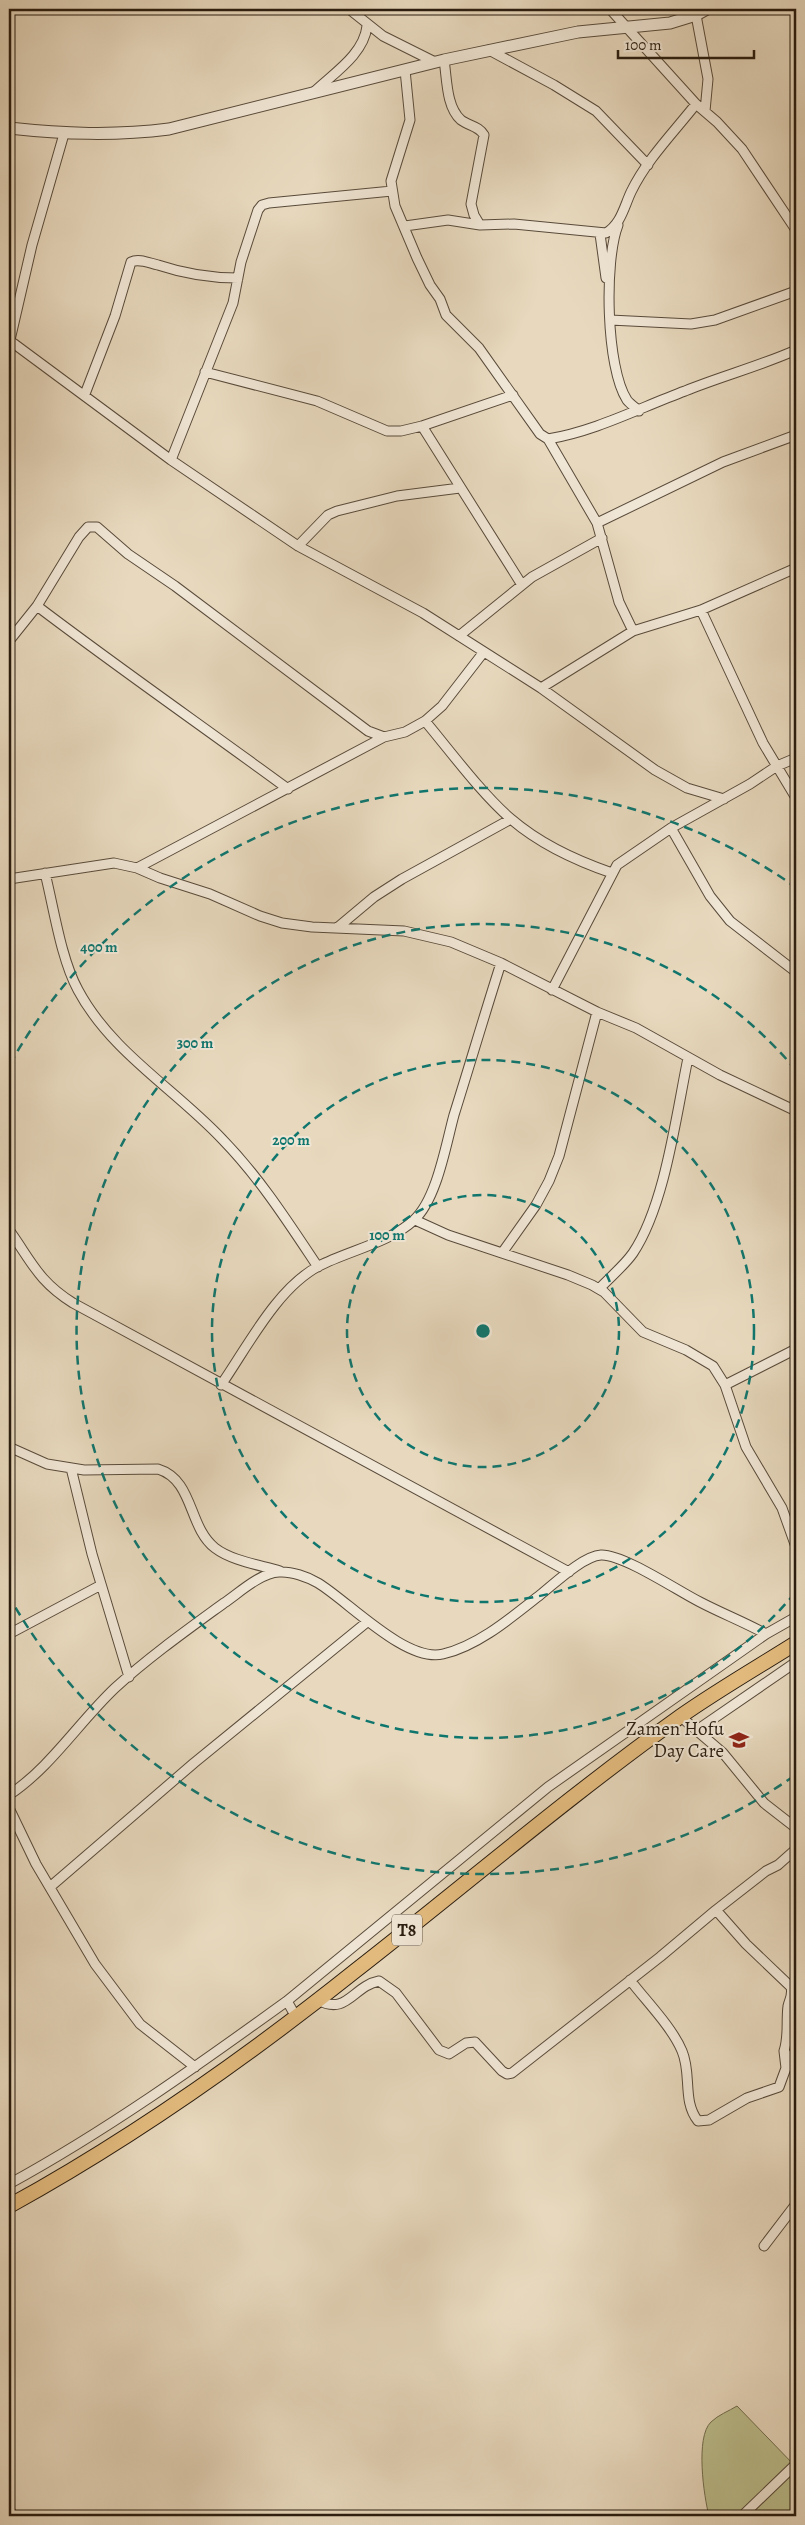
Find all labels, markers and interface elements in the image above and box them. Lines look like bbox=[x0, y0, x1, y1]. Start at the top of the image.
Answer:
scale bar bbox=[618, 28, 754, 60]
text: 100 m bbox=[625, 35, 662, 55]
text: 400 m bbox=[80, 937, 118, 957]
text: 300 m bbox=[177, 1033, 214, 1053]
text: 200 m bbox=[272, 1130, 310, 1150]
text: 100 m bbox=[369, 1225, 405, 1245]
centre of rings bbox=[474, 1322, 492, 1340]
place label: Zamen Hofu Day Care bbox=[626, 1716, 725, 1764]
school or university icon: Zamen Hofu Day Care bbox=[728, 1729, 750, 1751]
road number: T8 bbox=[392, 1914, 422, 1946]

